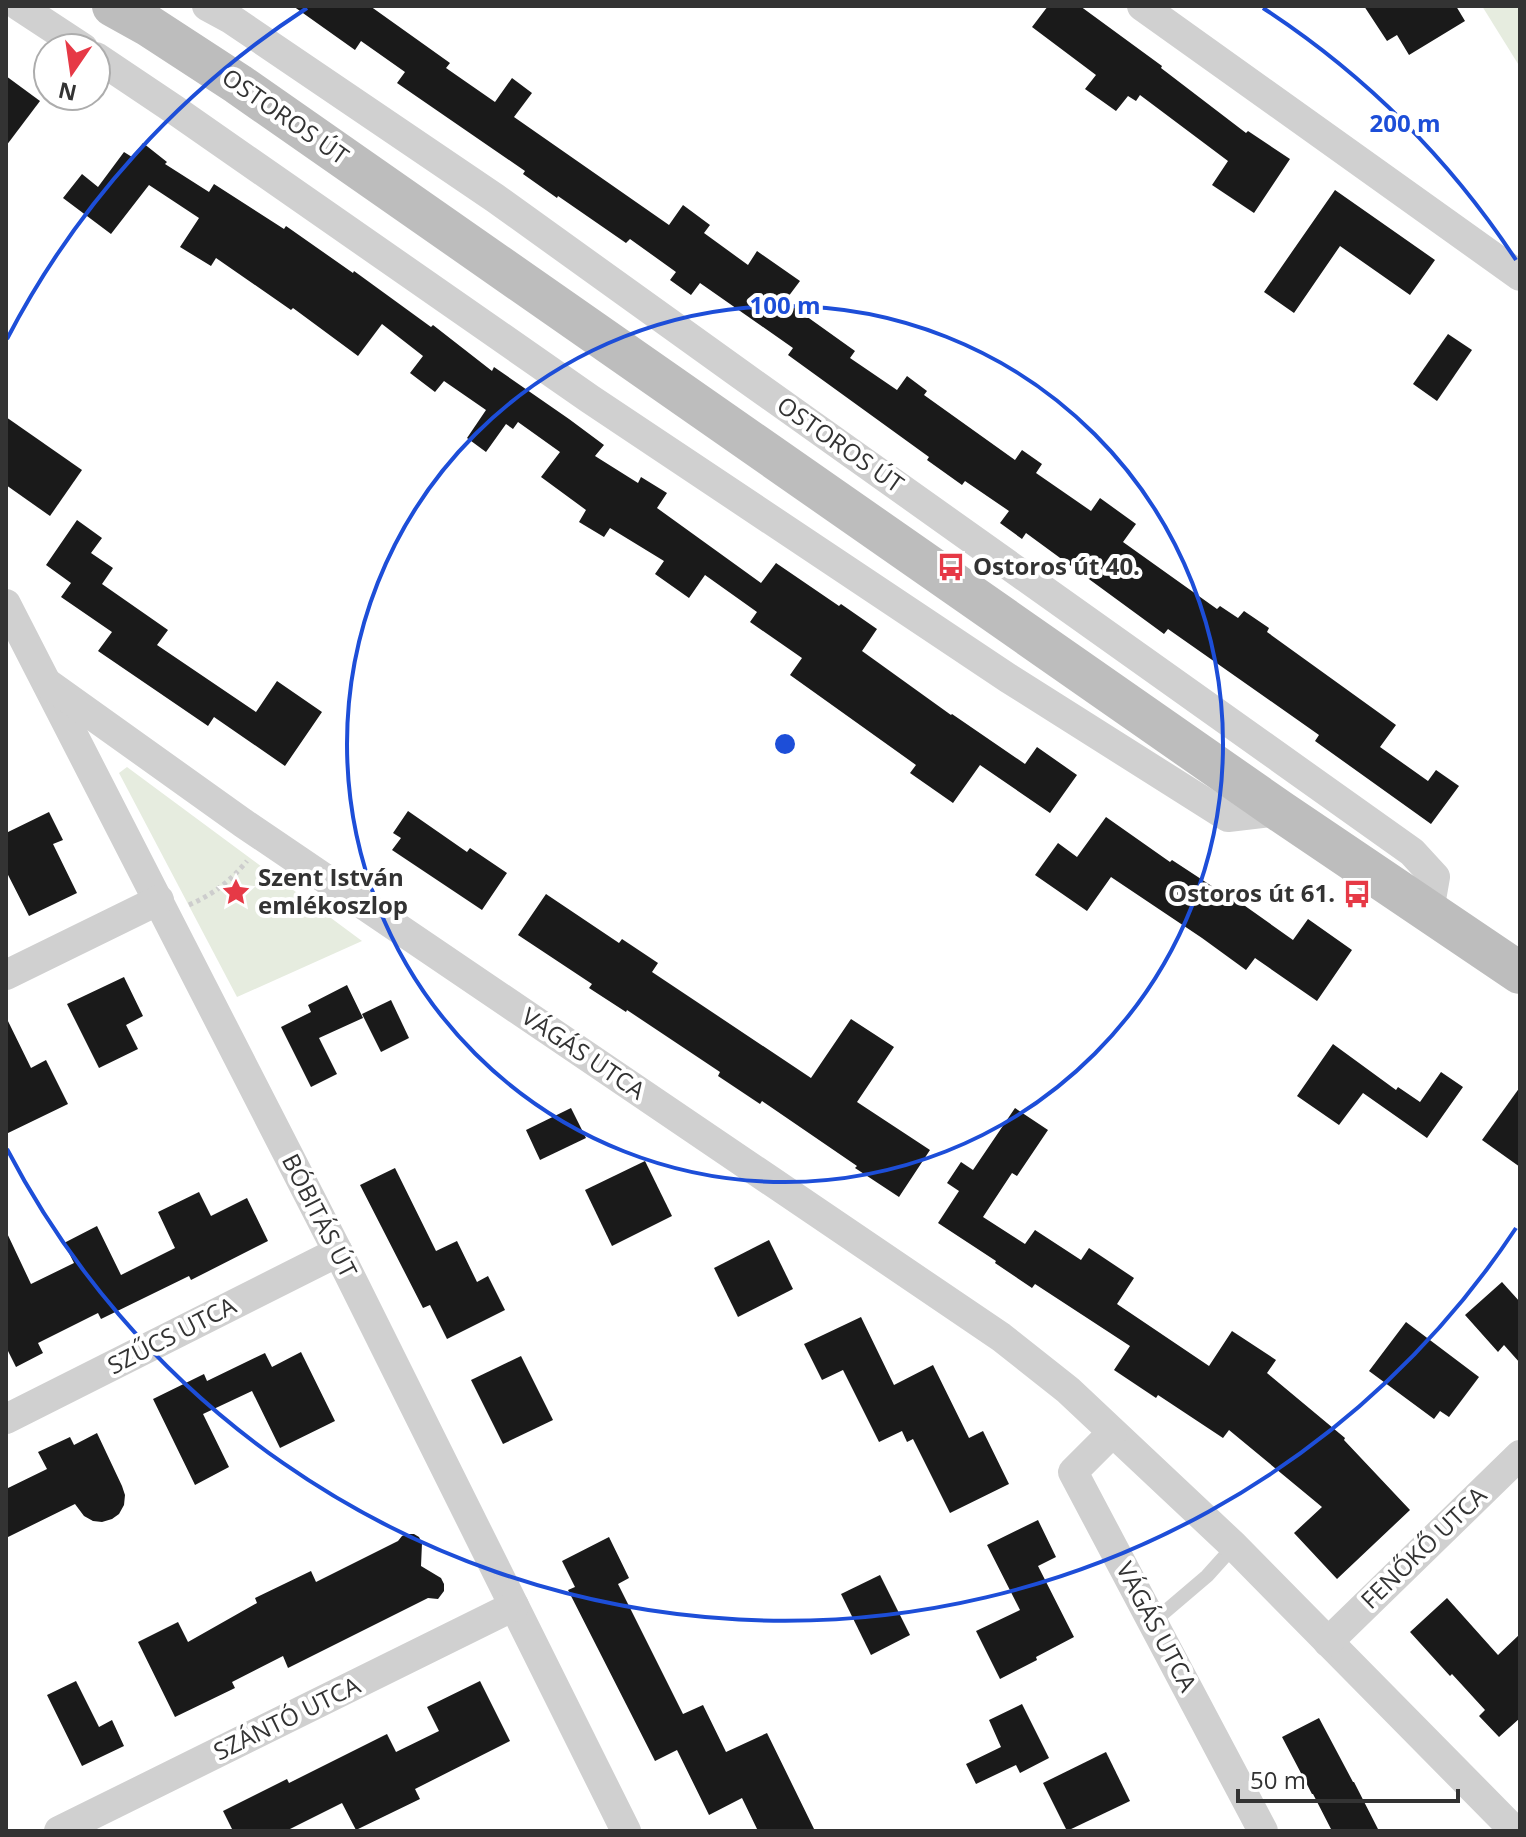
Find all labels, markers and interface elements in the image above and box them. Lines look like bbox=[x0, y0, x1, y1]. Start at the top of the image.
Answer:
north arrow bbox=[32, 32, 112, 112]
street label: OSTOROS ÚT bbox=[216, 60, 356, 172]
text: N bbox=[55, 76, 79, 109]
text: 200 m bbox=[1370, 106, 1440, 139]
text: 100 m bbox=[750, 288, 820, 321]
street label: OSTOROS ÚT bbox=[771, 388, 911, 500]
place label: Ostoros út 40. bbox=[973, 549, 1140, 582]
bus stop icon: Ostoros út 40. bbox=[936, 552, 966, 582]
centre of rings bbox=[771, 730, 799, 758]
place label: Szent István emlékoszlop bbox=[258, 860, 408, 921]
place label: Ostoros út 61. bbox=[1168, 876, 1335, 909]
place icon: Szent István emlékoszlop bbox=[221, 877, 251, 907]
bus stop icon: Ostoros út 61. bbox=[1342, 879, 1372, 909]
street label: VÁGÁS UTCA bbox=[516, 999, 653, 1107]
street label: BÓBITÁS ÚT bbox=[275, 1148, 366, 1283]
street label: SZŰCS UTCA bbox=[101, 1288, 242, 1381]
street label: FENŐKŐ UTCA bbox=[1353, 1478, 1494, 1615]
street label: VÁGÁS UTCA bbox=[1109, 1556, 1206, 1698]
street label: SZÁNTÓ UTCA bbox=[208, 1668, 366, 1767]
scale bar bbox=[1238, 1753, 1458, 1803]
text: 50 m bbox=[1250, 1763, 1306, 1796]

